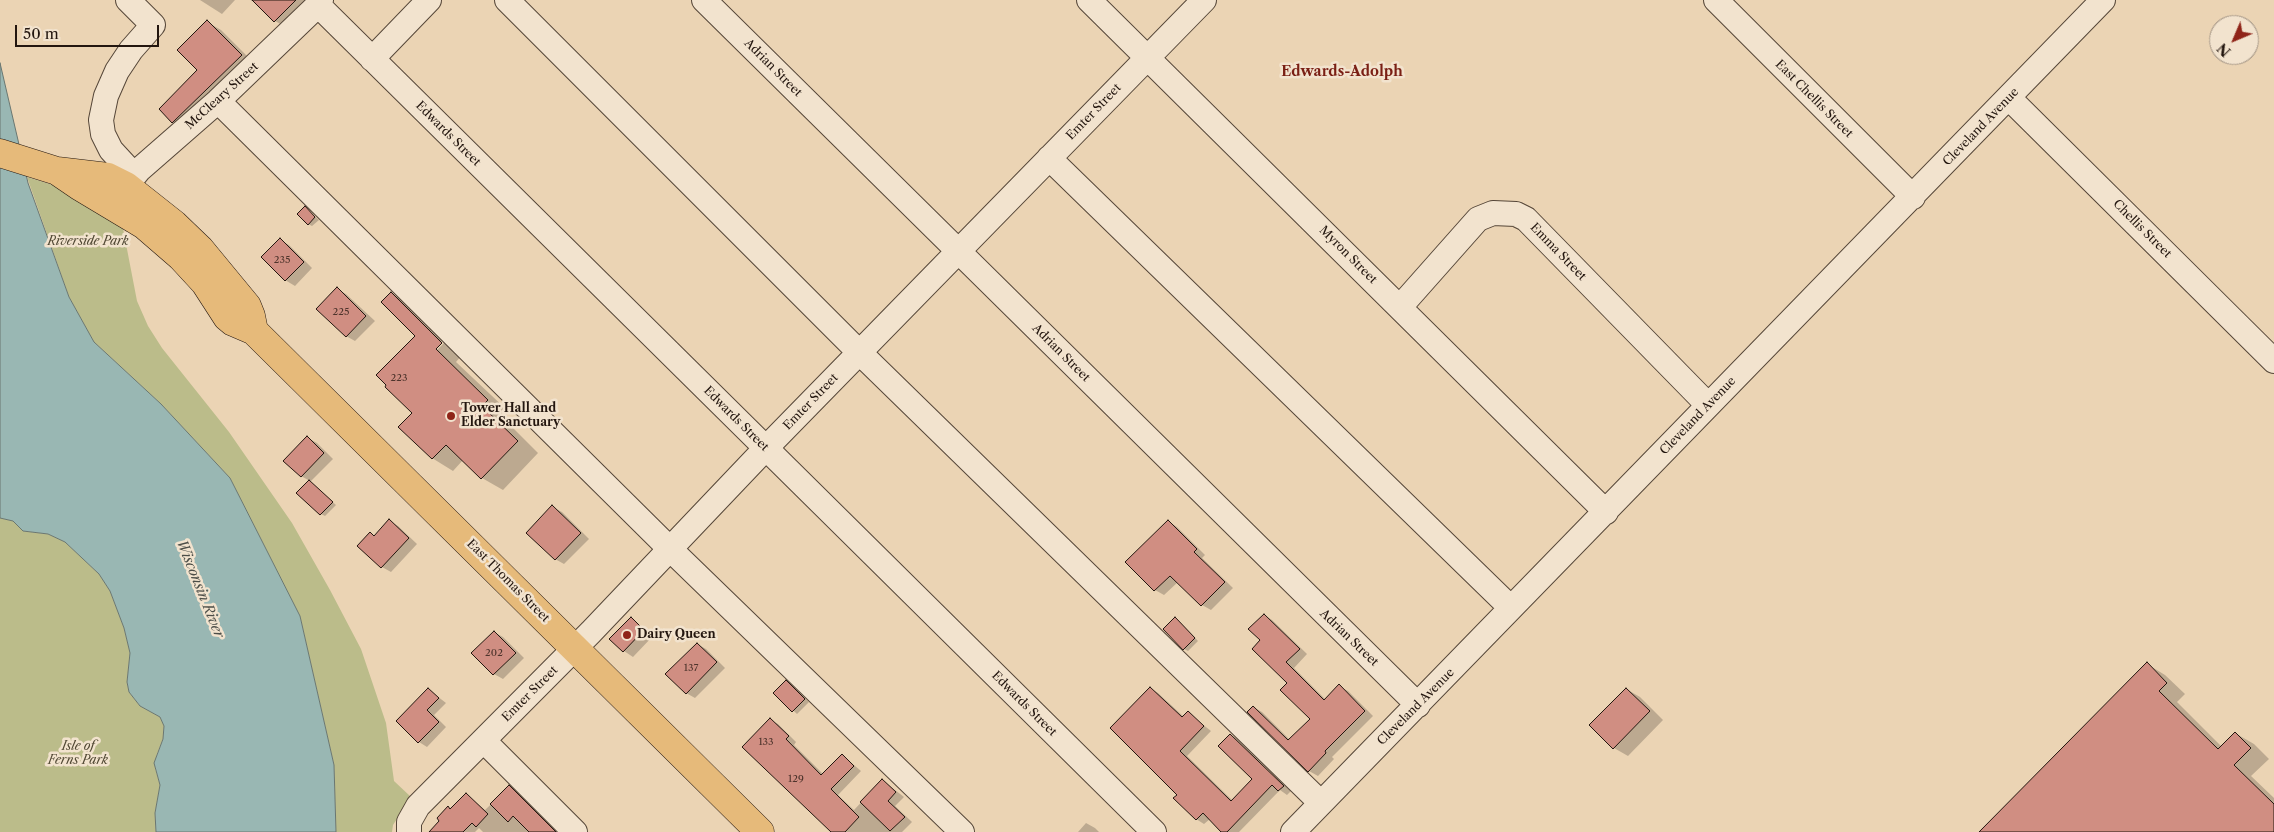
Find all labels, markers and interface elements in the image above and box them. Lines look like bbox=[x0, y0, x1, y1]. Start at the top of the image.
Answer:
scale bar bbox=[18, 15, 161, 47]
north arrow bbox=[2209, 15, 2259, 65]
text: 50 m bbox=[23, 24, 59, 43]
street label: Adrian Street bbox=[741, 36, 805, 100]
text: N bbox=[2213, 39, 2235, 61]
street label: East Chellis Street bbox=[1772, 57, 1856, 141]
street label: McCleary Street bbox=[183, 60, 261, 132]
district label: Edwards-Adolph bbox=[1281, 64, 1403, 80]
street label: Emter Street bbox=[1064, 81, 1124, 143]
street label: Cleveland Avenue bbox=[1940, 85, 2022, 169]
street label: Edwards Street bbox=[412, 98, 484, 170]
street label: Chellis Street bbox=[2110, 197, 2174, 261]
street label: Emma Street bbox=[1527, 220, 1589, 284]
street label: Myron Street bbox=[1316, 223, 1380, 287]
park label: Riverside Park bbox=[47, 235, 129, 249]
house number: 235 bbox=[274, 254, 290, 266]
house number: 225 bbox=[333, 306, 349, 318]
street label: Adrian Street bbox=[1029, 321, 1093, 385]
street label: Emter Street bbox=[781, 371, 841, 433]
house number: 223 bbox=[390, 372, 408, 384]
street label: Cleveland Avenue bbox=[1657, 374, 1739, 458]
street label: Edwards Street bbox=[700, 383, 772, 455]
place label: Tower Hall and Elder Sanctuary bbox=[461, 402, 560, 430]
marker: Tower Hall and Elder Sanctuary bbox=[445, 410, 457, 422]
water label: Wisconsin River bbox=[173, 537, 227, 641]
street label: East Thomas Street bbox=[464, 537, 552, 625]
street label: Adrian Street bbox=[1317, 607, 1381, 669]
place label: Dairy Queen bbox=[637, 628, 716, 642]
marker: Dairy Queen bbox=[621, 629, 633, 641]
house number: 202 bbox=[485, 647, 503, 659]
house number: 137 bbox=[684, 662, 698, 674]
street label: Emter Street bbox=[499, 663, 561, 725]
street label: Cleveland Avenue bbox=[1375, 666, 1457, 748]
street label: Edwards Street bbox=[988, 668, 1060, 740]
house number: 133 bbox=[758, 736, 774, 748]
park label: Isle of Ferns Park bbox=[48, 740, 108, 768]
house number: 129 bbox=[788, 773, 804, 785]

